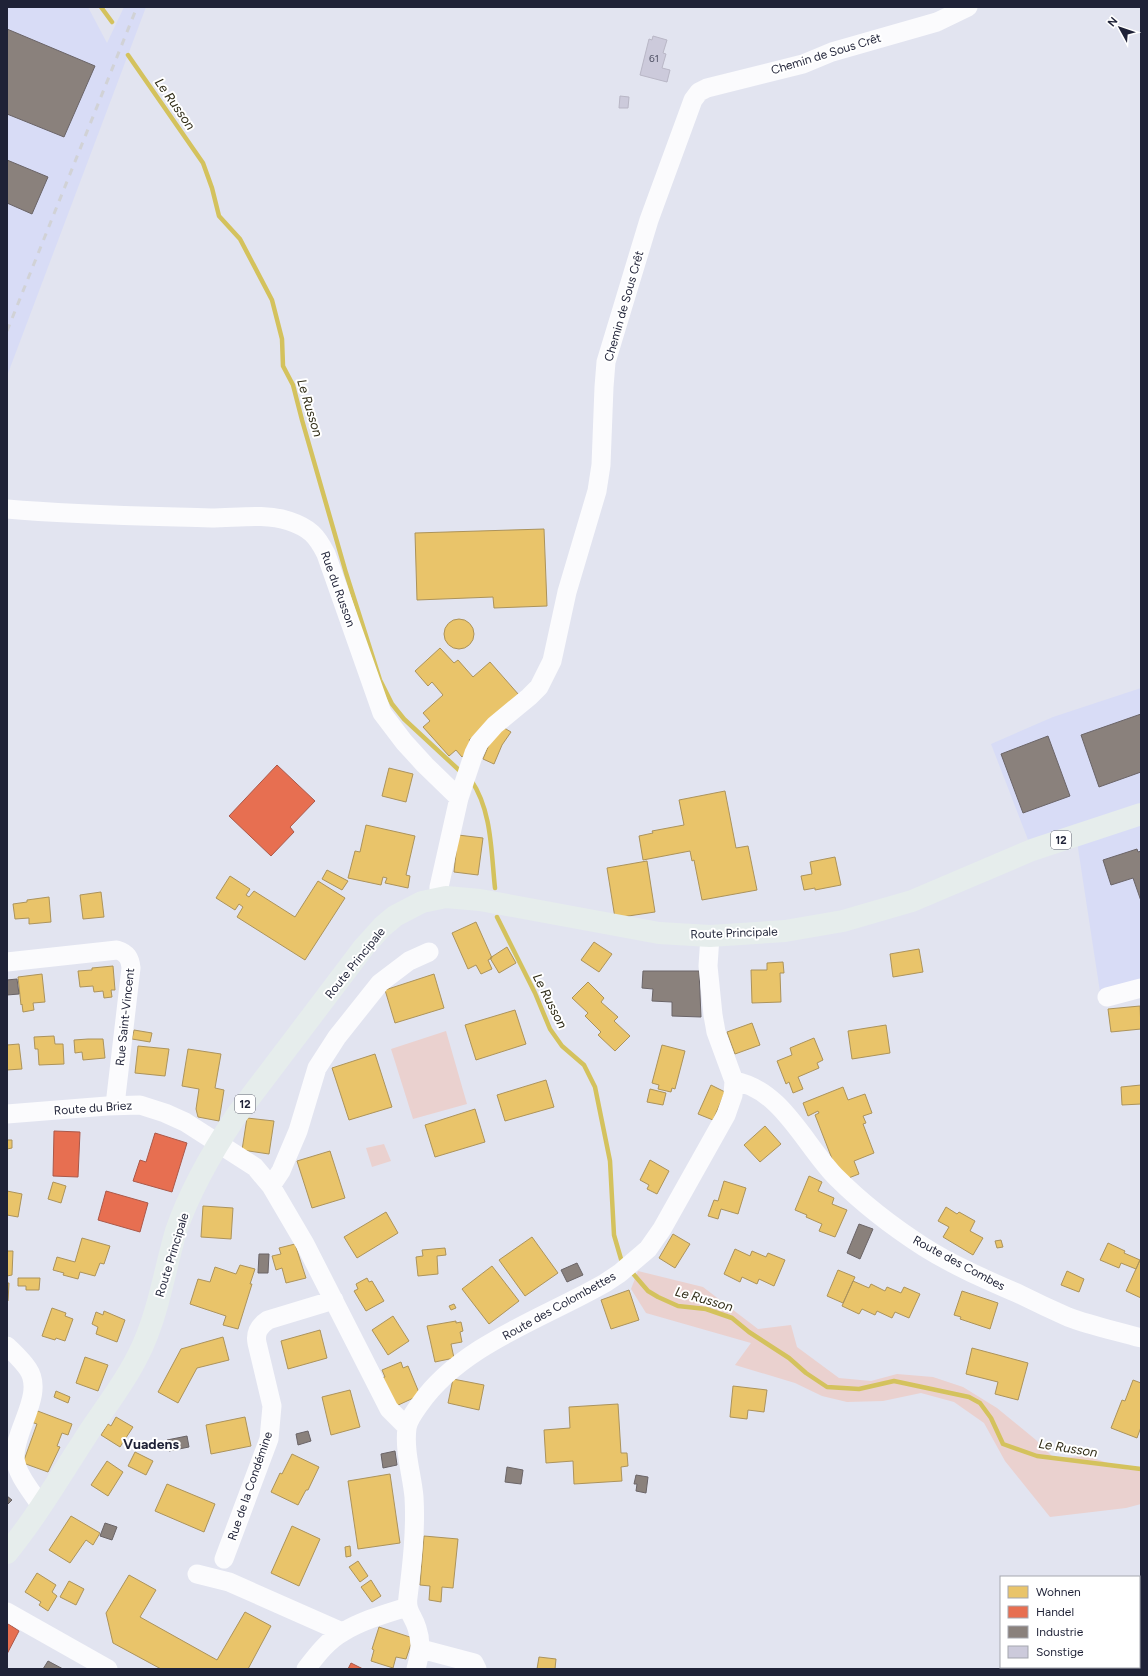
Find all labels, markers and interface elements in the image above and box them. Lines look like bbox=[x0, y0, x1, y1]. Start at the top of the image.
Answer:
north arrow bbox=[1100, 8, 1140, 48]
text: N bbox=[1105, 14, 1120, 29]
street label: Chemin de Sous Crêt bbox=[769, 30, 883, 77]
house number: 61 bbox=[649, 52, 659, 65]
water label: Le Russon bbox=[152, 75, 198, 133]
street label: Chemin de Sous Crêt bbox=[601, 249, 647, 363]
water label: Le Russon bbox=[294, 377, 326, 439]
street label: Rue du Russon bbox=[318, 549, 358, 629]
road number: 12 bbox=[1051, 831, 1071, 849]
street label: Route Principale bbox=[322, 924, 388, 1001]
street label: Route Principale bbox=[690, 924, 778, 942]
street label: Rue Saint-Vincent bbox=[113, 967, 137, 1067]
water label: Le Russon bbox=[530, 971, 570, 1031]
road number: 12 bbox=[235, 1095, 255, 1113]
street label: Route du Briez bbox=[53, 1098, 133, 1118]
street label: Route Principale bbox=[153, 1211, 192, 1299]
street label: Route des Combes bbox=[911, 1233, 1008, 1293]
street label: Route des Colombettes bbox=[500, 1269, 619, 1343]
water label: Le Russon bbox=[673, 1284, 735, 1314]
street label: Rue de la Condémine bbox=[225, 1429, 275, 1542]
district label: Vuadens bbox=[123, 1436, 179, 1453]
water label: Le Russon bbox=[1037, 1436, 1099, 1460]
legend bbox=[1000, 1576, 1140, 1668]
text: Wohnen bbox=[1036, 1585, 1081, 1599]
text: Handel bbox=[1036, 1605, 1074, 1619]
text: Industrie bbox=[1036, 1625, 1084, 1639]
text: Sonstige bbox=[1036, 1645, 1084, 1659]

